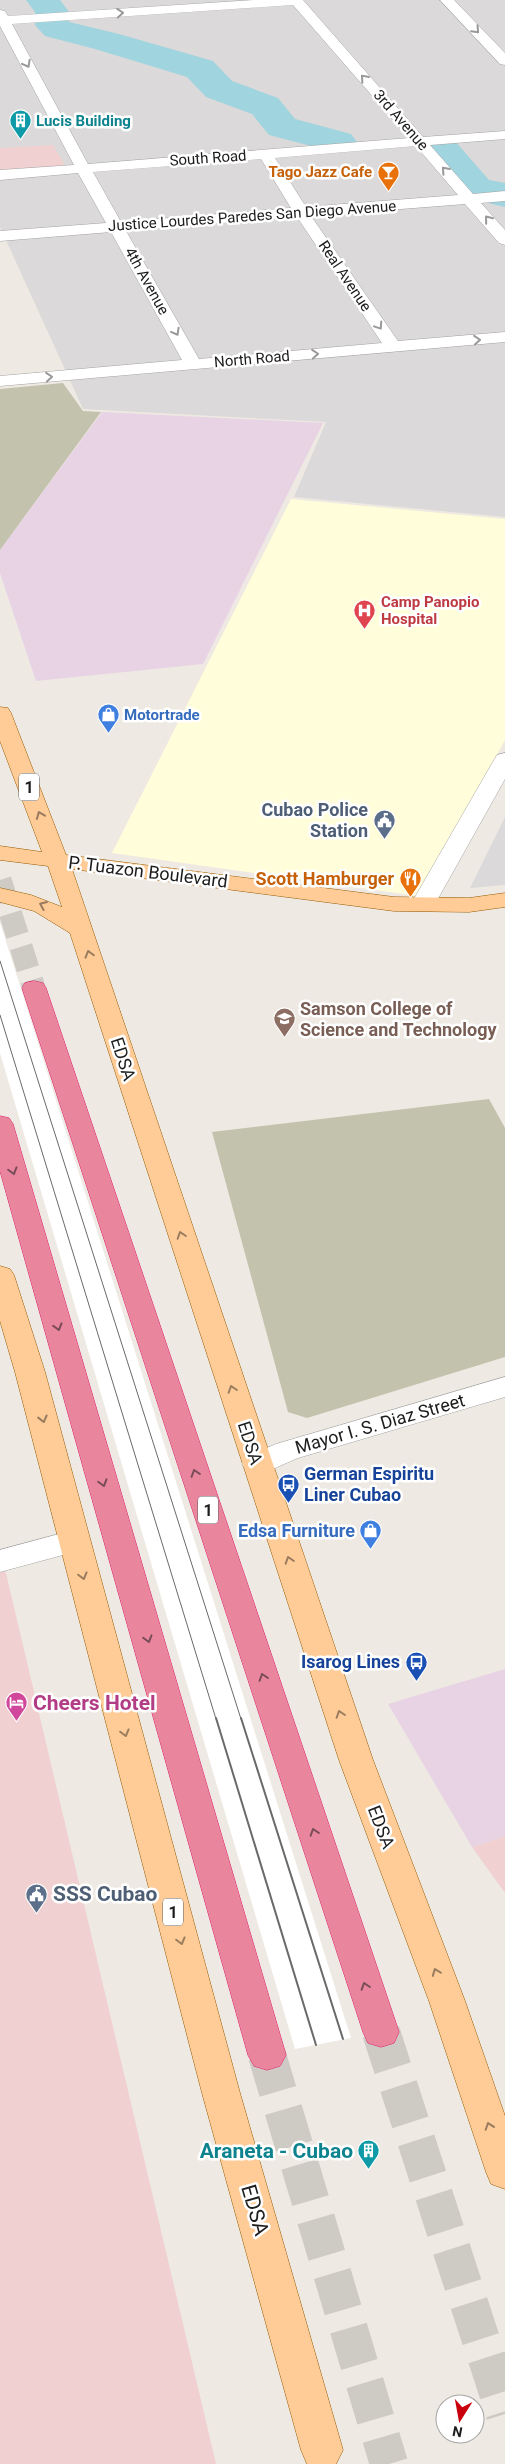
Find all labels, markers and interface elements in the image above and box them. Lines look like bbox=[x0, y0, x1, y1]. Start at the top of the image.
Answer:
one-way arrow bbox=[116, 7, 124, 18]
one-way arrow bbox=[470, 25, 479, 34]
one-way arrow bbox=[21, 58, 31, 67]
one-way arrow bbox=[361, 75, 370, 84]
street label: 3rd Avenue bbox=[370, 86, 432, 154]
building icon: Lucis Building bbox=[8, 109, 32, 140]
place label: Lucis Building bbox=[36, 112, 131, 130]
street label: South Road bbox=[169, 146, 247, 170]
bar icon: Tago Jazz Cafe bbox=[376, 160, 400, 191]
place label: Tago Jazz Cafe bbox=[268, 163, 372, 181]
one-way arrow bbox=[442, 167, 451, 176]
street label: Justice Lourdes Paredes San Diego Avenue bbox=[107, 197, 397, 235]
one-way arrow bbox=[485, 216, 494, 225]
street label: Real Avenue bbox=[315, 237, 375, 315]
street label: 4th Avenue bbox=[121, 244, 173, 318]
one-way arrow bbox=[373, 320, 382, 330]
one-way arrow bbox=[169, 327, 179, 336]
one-way arrow bbox=[473, 334, 481, 345]
street label: North Road bbox=[213, 347, 291, 371]
one-way arrow bbox=[311, 348, 319, 359]
one-way arrow bbox=[45, 372, 53, 383]
place label: Camp Panopio Hospital bbox=[381, 593, 479, 628]
hospital icon: Camp Panopio Hospital bbox=[353, 599, 377, 630]
shop icon: Motortrade bbox=[96, 703, 120, 734]
place label: Motortrade bbox=[124, 706, 200, 724]
road number: 1 bbox=[19, 774, 39, 800]
place label: Cubao Police Station bbox=[261, 799, 368, 841]
public building icon: Cubao Police Station bbox=[372, 808, 396, 839]
one-way arrow bbox=[36, 811, 46, 820]
street label: P. Tuazon Boulevard bbox=[67, 851, 229, 892]
restaurant icon: Scott Hamburger bbox=[398, 867, 422, 898]
place label: Scott Hamburger bbox=[256, 868, 394, 889]
one-way arrow bbox=[39, 901, 48, 912]
one-way arrow bbox=[84, 951, 94, 959]
place label: Samson College of Science and Technology bbox=[300, 998, 497, 1040]
school or university icon: Samson College of Science and Technology bbox=[272, 1007, 296, 1038]
street label: EDSA bbox=[107, 1034, 140, 1083]
one-way arrow bbox=[8, 1166, 18, 1174]
one-way arrow bbox=[177, 1231, 187, 1239]
one-way arrow bbox=[53, 1322, 63, 1330]
one-way arrow bbox=[228, 1385, 238, 1394]
street label: Mayor I. S. Diaz Street bbox=[293, 1389, 467, 1458]
one-way arrow bbox=[37, 1415, 47, 1423]
street label: EDSA bbox=[234, 1418, 267, 1467]
place label: German Espiritu Liner Cubao bbox=[304, 1463, 434, 1505]
one-way arrow bbox=[191, 1470, 201, 1478]
bus stop icon: German Espiritu Liner Cubao bbox=[276, 1472, 300, 1503]
one-way arrow bbox=[98, 1478, 108, 1487]
road number: 1 bbox=[198, 1496, 218, 1524]
shop icon: Edsa Furniture bbox=[359, 1519, 383, 1550]
place label: Edsa Furniture bbox=[238, 1520, 355, 1541]
one-way arrow bbox=[285, 1556, 295, 1564]
one-way arrow bbox=[78, 1572, 88, 1580]
one-way arrow bbox=[142, 1635, 153, 1644]
bus stop icon: Isarog Lines bbox=[404, 1650, 428, 1681]
place label: Isarog Lines bbox=[301, 1651, 400, 1672]
one-way arrow bbox=[259, 1674, 269, 1682]
hotel icon: Cheers Hotel bbox=[5, 1691, 29, 1722]
place label: Cheers Hotel bbox=[33, 1691, 156, 1715]
one-way arrow bbox=[336, 1710, 346, 1719]
one-way arrow bbox=[120, 1729, 130, 1737]
street label: EDSA bbox=[364, 1802, 399, 1852]
one-way arrow bbox=[310, 1828, 320, 1836]
public building icon: SSS Cubao bbox=[25, 1882, 49, 1913]
place label: SSS Cubao bbox=[53, 1882, 158, 1906]
road number: 1 bbox=[163, 1898, 183, 1925]
one-way arrow bbox=[175, 1937, 185, 1945]
one-way arrow bbox=[432, 1968, 442, 1977]
one-way arrow bbox=[361, 1982, 371, 1990]
one-way arrow bbox=[485, 2122, 495, 2130]
place label: Araneta - Cubao bbox=[200, 2139, 353, 2163]
building icon: Araneta - Cubao bbox=[357, 2139, 381, 2170]
street label: EDSA bbox=[236, 2182, 274, 2239]
north arrow bbox=[435, 2394, 485, 2444]
text: N bbox=[451, 2423, 464, 2441]

